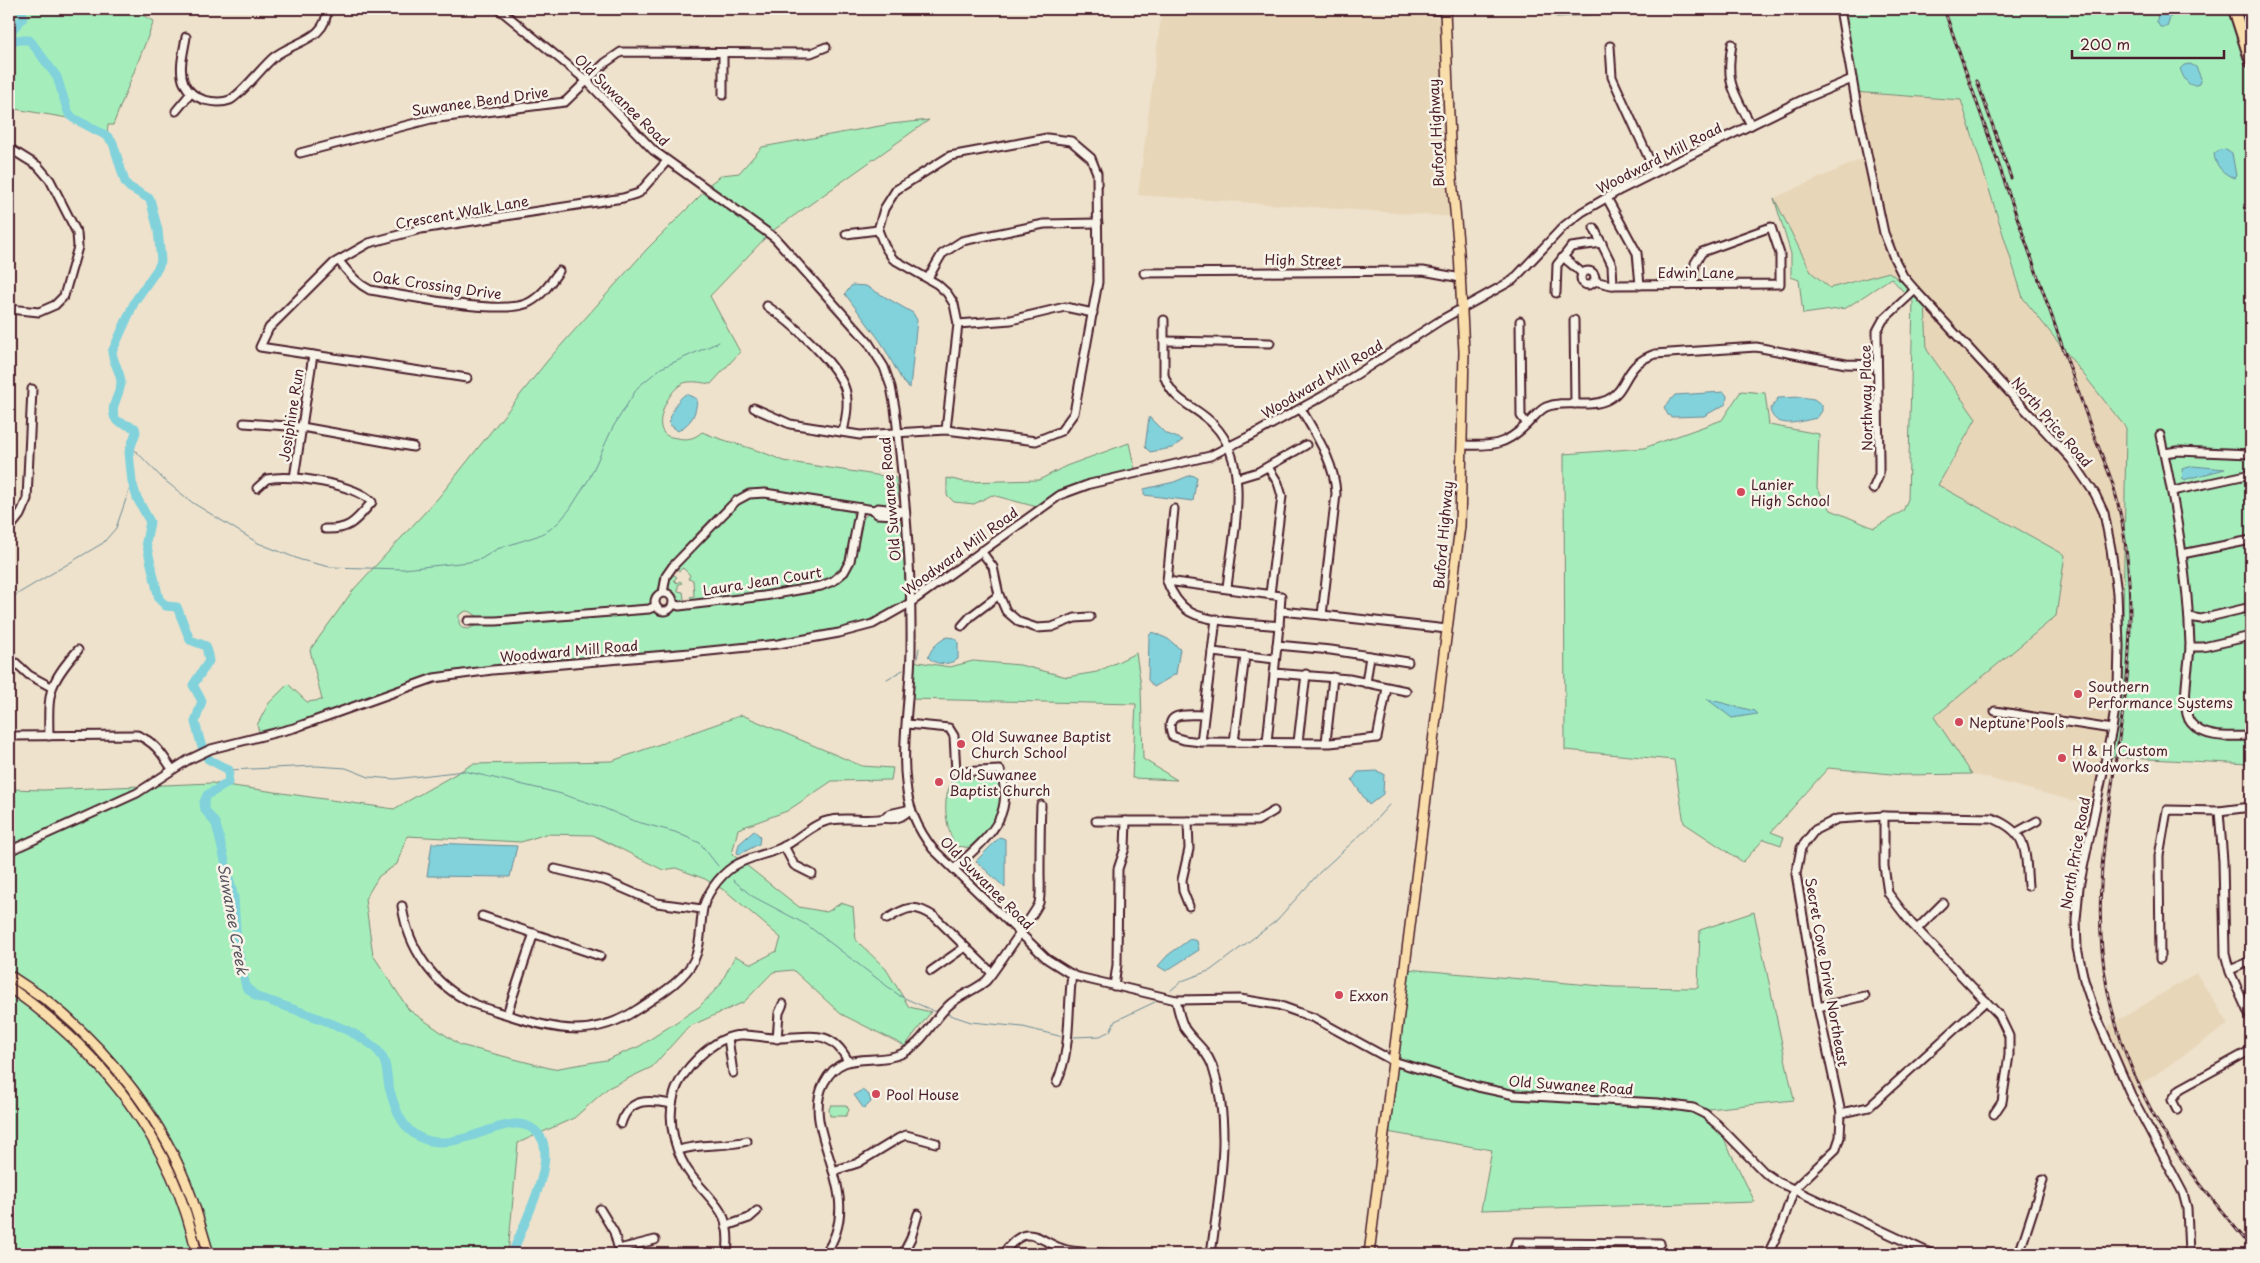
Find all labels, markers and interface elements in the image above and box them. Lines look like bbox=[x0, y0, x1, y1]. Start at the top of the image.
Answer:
scale bar bbox=[2072, 28, 2225, 60]
text: 200 m bbox=[2080, 32, 2130, 55]
street label: Old Suwanee Road bbox=[570, 49, 674, 151]
street label: Buford Highway bbox=[1423, 78, 1449, 188]
street label: Suwanee Bend Drive bbox=[410, 81, 550, 121]
street label: Woodward Mill Road bbox=[1593, 117, 1725, 199]
street label: Crescent Walk Lane bbox=[394, 190, 530, 234]
street label: High Street bbox=[1265, 249, 1342, 271]
street label: Edwin Lane bbox=[1658, 262, 1734, 283]
street label: Oak Crossing Drive bbox=[371, 266, 503, 304]
street label: Woodward Mill Road bbox=[1257, 334, 1387, 424]
street label: Northway Place bbox=[1855, 345, 1877, 451]
street label: Josiphine Run bbox=[273, 367, 309, 463]
street label: North Price Road bbox=[2007, 372, 2097, 472]
street label: Old Suwanee Road bbox=[874, 436, 906, 562]
place label: Lanier High School bbox=[1751, 474, 1830, 511]
street label: Buford Highway bbox=[1428, 480, 1458, 590]
marker: Lanier High School bbox=[1735, 486, 1747, 498]
street label: Woodward Mill Road bbox=[898, 502, 1022, 600]
street label: Laura Jean Court bbox=[701, 561, 823, 601]
street label: Woodward Mill Road bbox=[499, 635, 639, 667]
place label: Southern Performance Systems bbox=[2088, 676, 2233, 713]
marker: Southern Performance Systems bbox=[2072, 688, 2084, 700]
place label: Neptune Pools bbox=[1969, 712, 2064, 733]
marker: Neptune Pools bbox=[1953, 716, 1965, 728]
place label: Old Suwanee Baptist Church School bbox=[971, 726, 1111, 763]
marker: Old Suwanee Baptist Church School bbox=[955, 738, 967, 750]
place label: H & H Custom Woodworks bbox=[2072, 740, 2168, 777]
marker: H & H Custom Woodworks bbox=[2056, 752, 2068, 764]
place label: Old Suwanee Baptist Church bbox=[949, 764, 1050, 801]
marker: Old Suwanee Baptist Church bbox=[933, 776, 945, 788]
street label: North Price Road bbox=[2055, 795, 2095, 911]
street label: Old Suwanee Road bbox=[935, 831, 1039, 935]
water label: Suwanee Creek bbox=[213, 862, 255, 977]
street label: Secret Cove Drive Northeast bbox=[1800, 876, 1854, 1069]
place label: Exxon bbox=[1349, 985, 1389, 1006]
marker: Exxon bbox=[1333, 989, 1345, 1001]
street label: Old Suwanee Road bbox=[1508, 1070, 1634, 1100]
place label: Pool House bbox=[886, 1084, 959, 1105]
marker: Pool House bbox=[870, 1088, 882, 1100]

